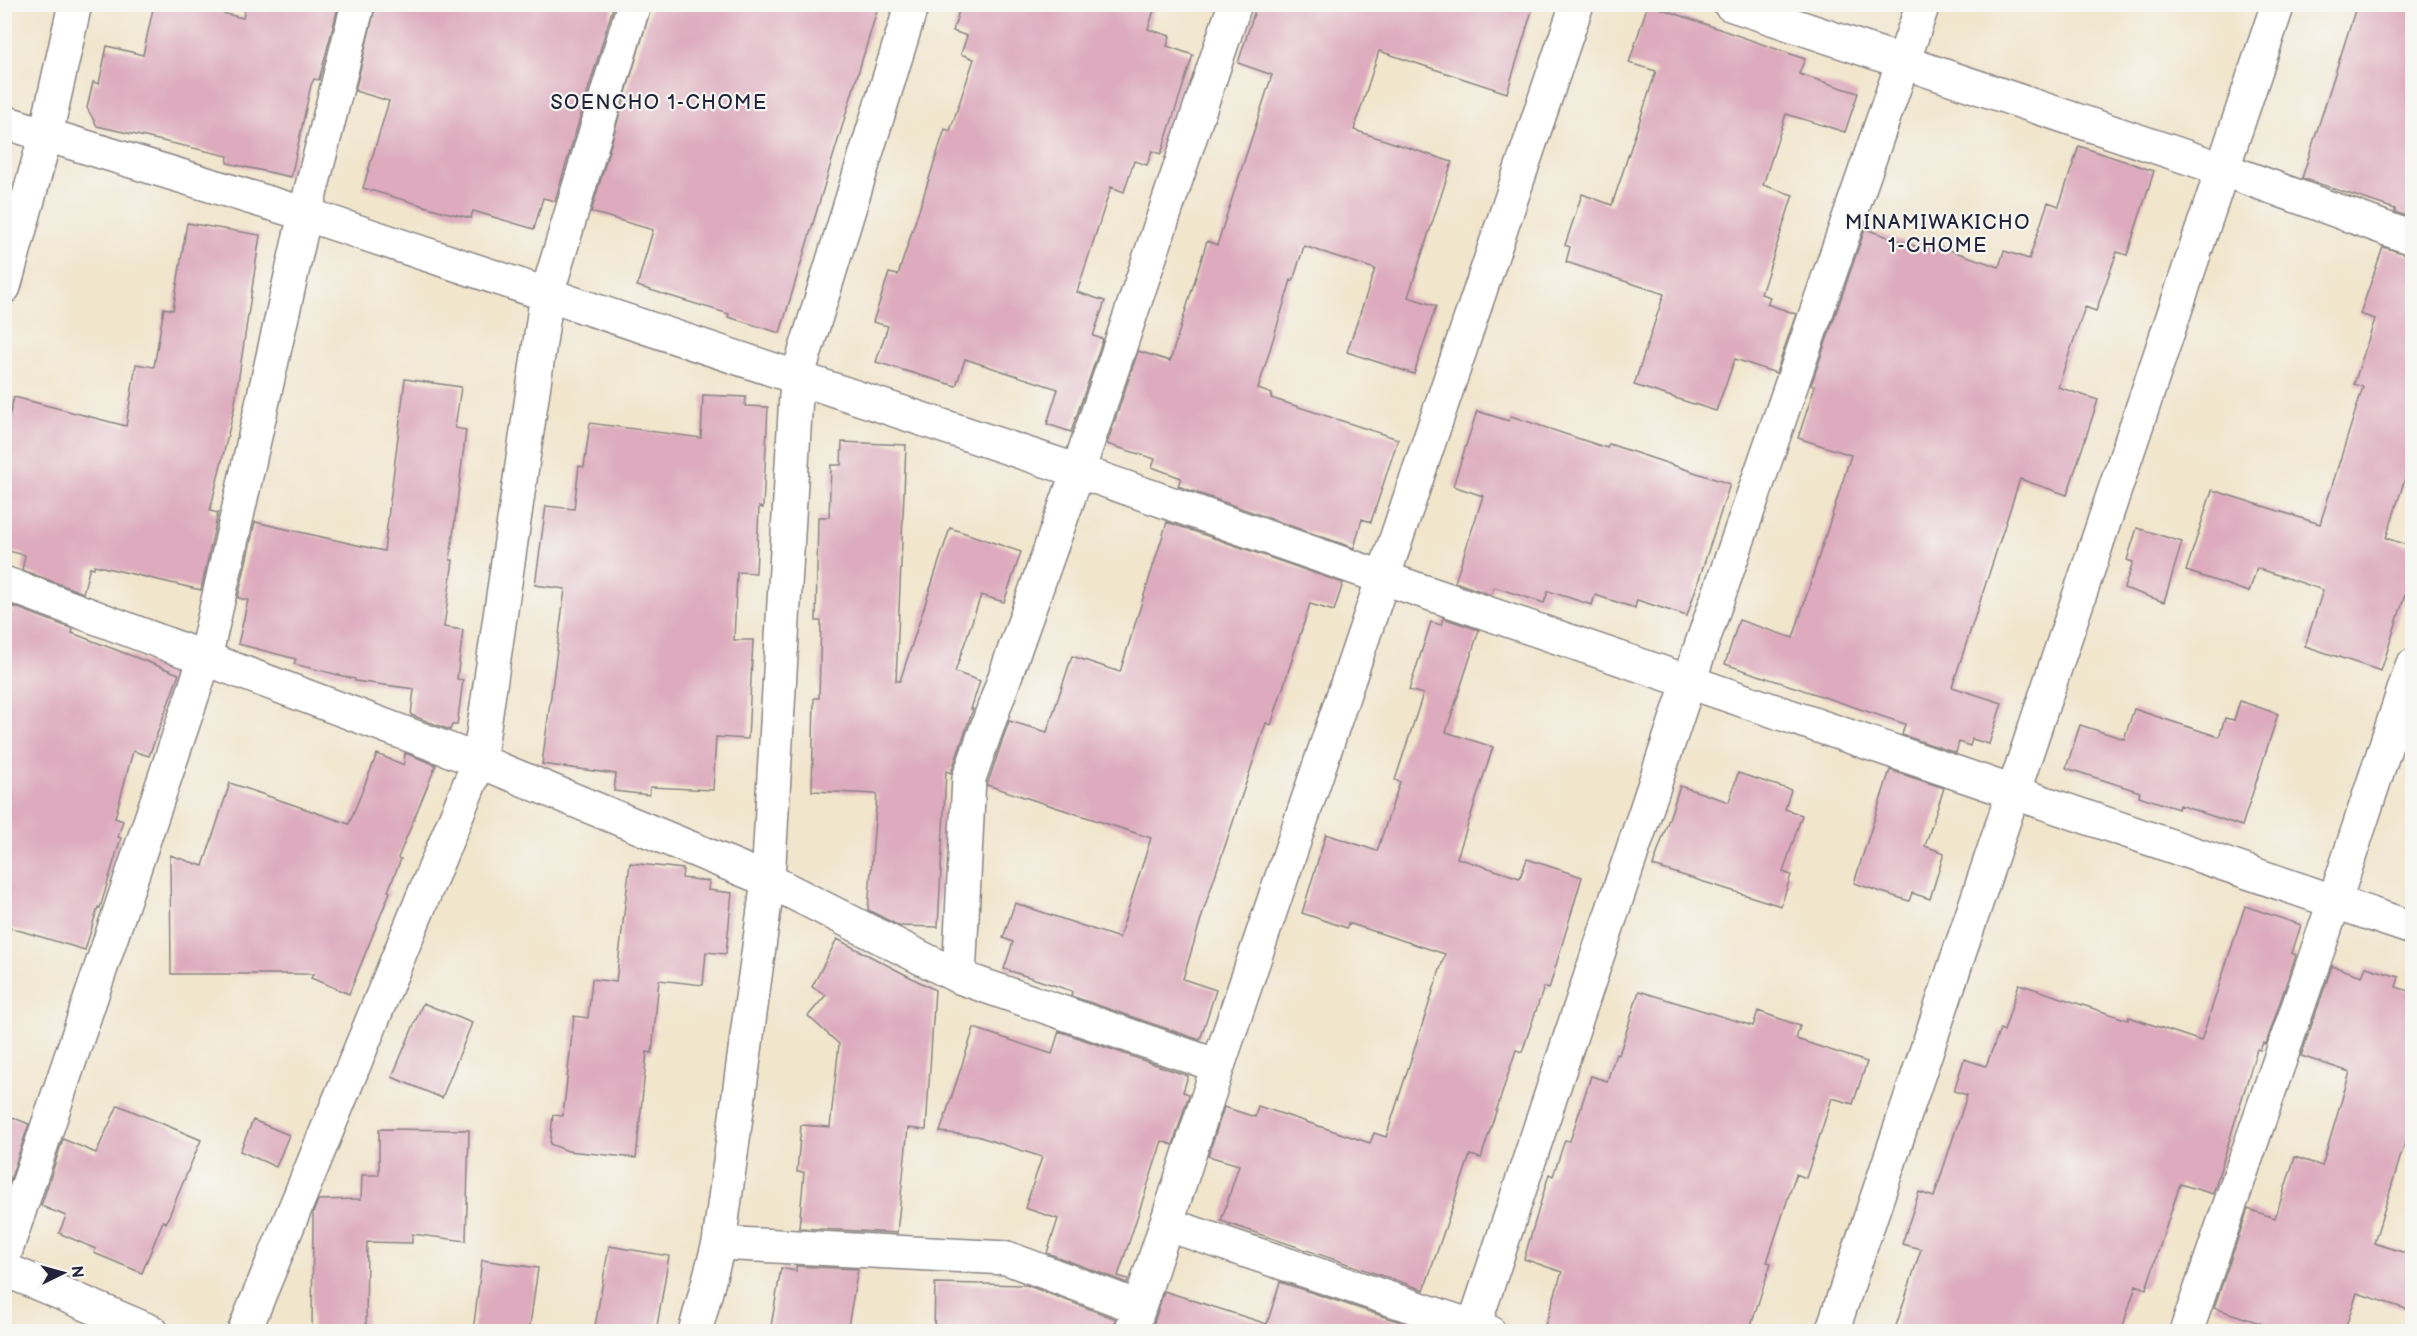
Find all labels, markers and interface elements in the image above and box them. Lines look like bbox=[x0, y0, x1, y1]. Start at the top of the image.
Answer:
district label: SOENCHO 1-CHOME bbox=[550, 91, 768, 115]
district label: MINAMIWAKICHO 1-CHOME bbox=[1845, 211, 2031, 258]
north arrow bbox=[33, 1243, 93, 1303]
text: N bbox=[66, 1265, 86, 1279]

